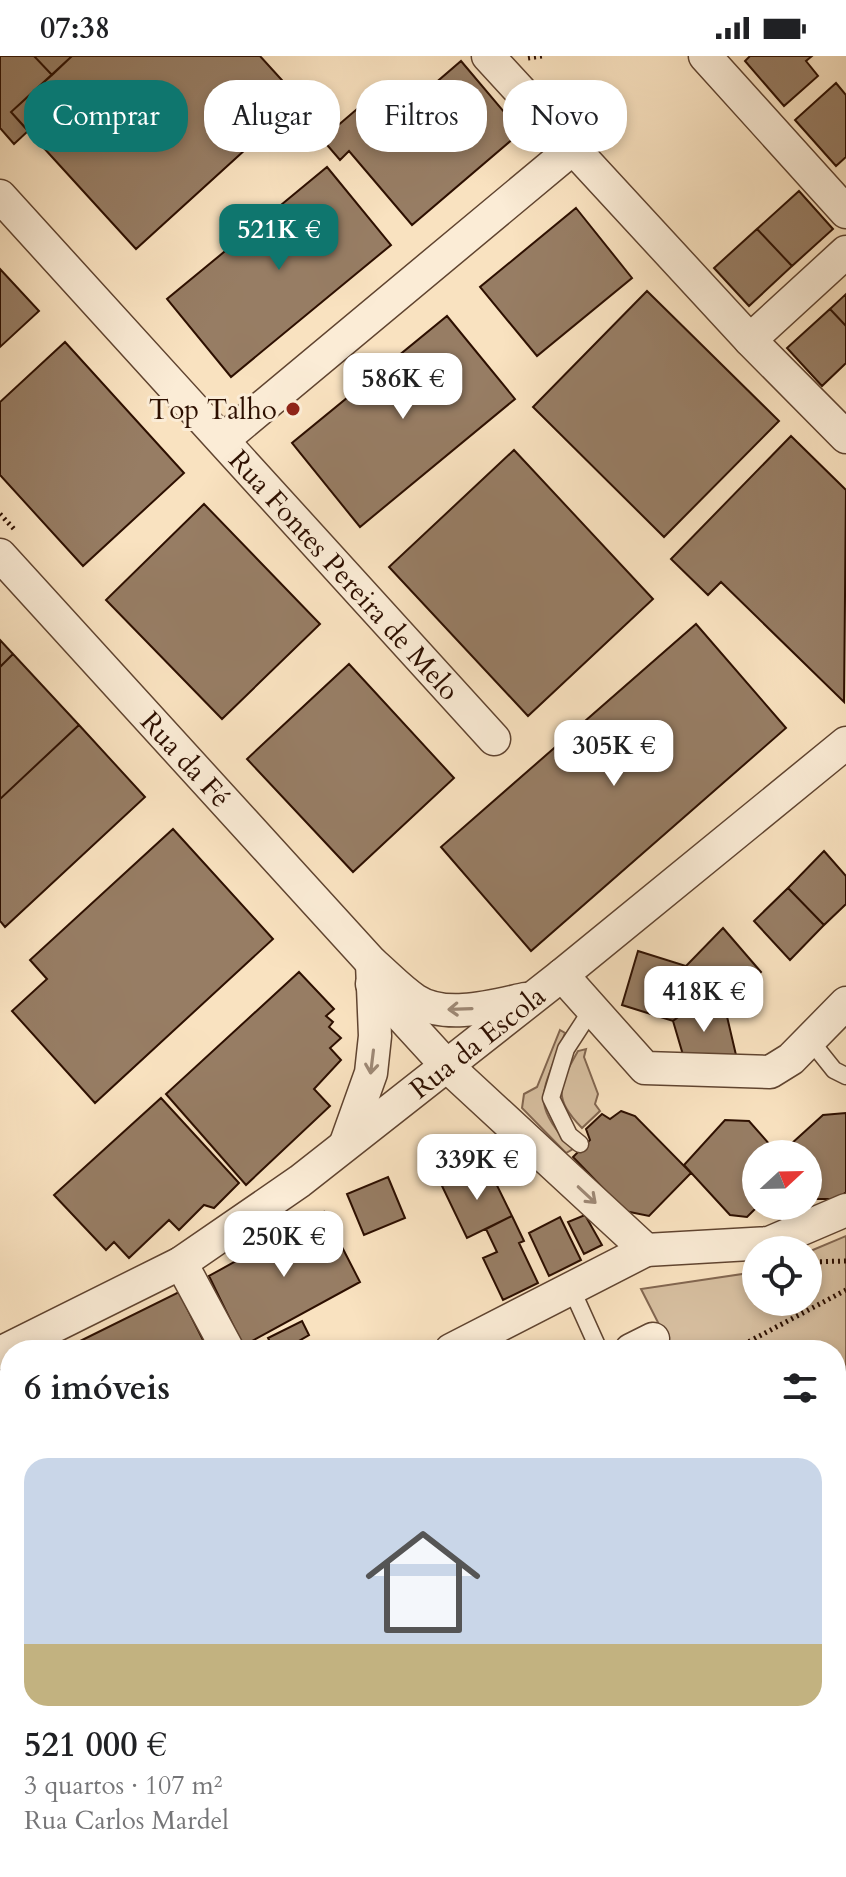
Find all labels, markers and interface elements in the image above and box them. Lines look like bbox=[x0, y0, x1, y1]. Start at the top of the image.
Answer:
text: 07:38 bbox=[40, 8, 110, 49]
chip: Comprar bbox=[24, 80, 188, 152]
chip: Alugar bbox=[204, 80, 340, 152]
chip: Filtros bbox=[356, 80, 487, 152]
chip: Novo bbox=[503, 80, 627, 152]
pin: 521K € bbox=[214, 204, 344, 272]
text: 521K € bbox=[237, 212, 321, 247]
pin: 586K € bbox=[338, 353, 468, 421]
text: 586K € bbox=[361, 361, 445, 396]
place label: Top Talho bbox=[149, 391, 277, 429]
marker: Top Talho bbox=[284, 400, 302, 418]
street label: Rua Fontes Pereira de Melo bbox=[220, 442, 468, 709]
street label: Rua da Fé bbox=[132, 703, 239, 816]
pin: 305K € bbox=[549, 720, 679, 788]
text: 305K € bbox=[572, 728, 656, 763]
pin: 418K € bbox=[639, 966, 769, 1034]
text: 418K € bbox=[662, 974, 746, 1009]
street label: Rua da Escola bbox=[402, 977, 553, 1108]
one-way arrow bbox=[447, 1001, 474, 1016]
one-way arrow bbox=[365, 1048, 380, 1074]
pin: 339K € bbox=[412, 1134, 542, 1202]
north arrow bbox=[742, 1140, 822, 1220]
map controls bbox=[742, 1140, 822, 1316]
text: 339K € bbox=[435, 1142, 519, 1177]
one-way arrow bbox=[577, 1186, 597, 1205]
pin: 250K € bbox=[219, 1211, 349, 1279]
text: 250K € bbox=[242, 1219, 326, 1254]
button: locate bbox=[742, 1236, 822, 1316]
text: 6 imóveis bbox=[24, 1365, 170, 1411]
icon: filters bbox=[778, 1366, 822, 1410]
icon: home bbox=[351, 1510, 495, 1654]
text: 521 000 € bbox=[24, 1722, 167, 1768]
text: 3 quartos · 107 m² bbox=[24, 1768, 222, 1803]
text: Rua Carlos Mardel bbox=[24, 1803, 229, 1838]

